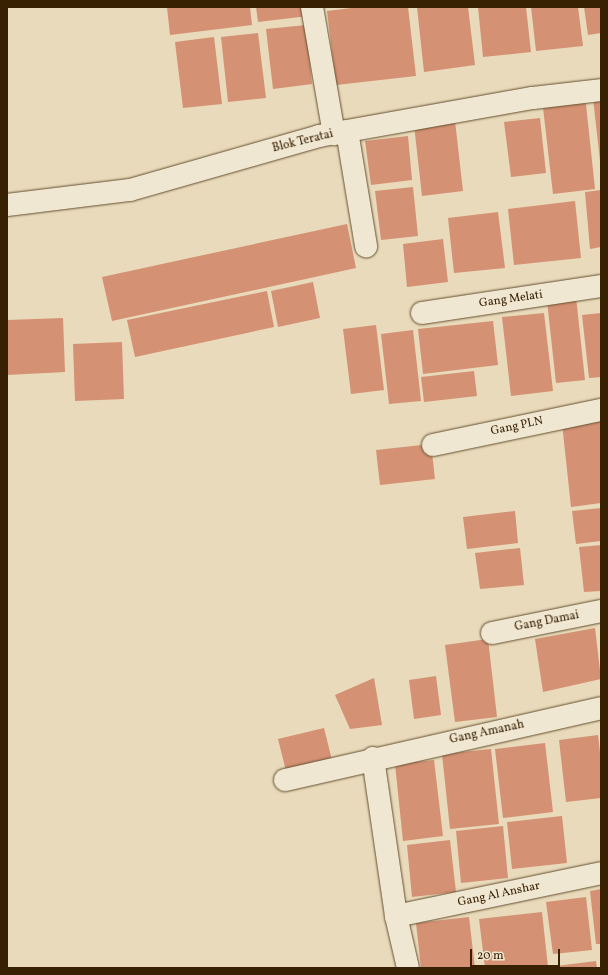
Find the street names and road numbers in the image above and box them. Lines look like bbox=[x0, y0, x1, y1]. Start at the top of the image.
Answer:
street label: Blok Teratai bbox=[271, 127, 335, 157]
street label: Gang Melati bbox=[478, 288, 544, 312]
street label: Gang PLN bbox=[490, 414, 544, 440]
street label: Gang Damai bbox=[514, 609, 580, 635]
street label: Gang Amanah bbox=[448, 718, 526, 748]
street label: Gang Al Anshar bbox=[457, 879, 541, 911]

